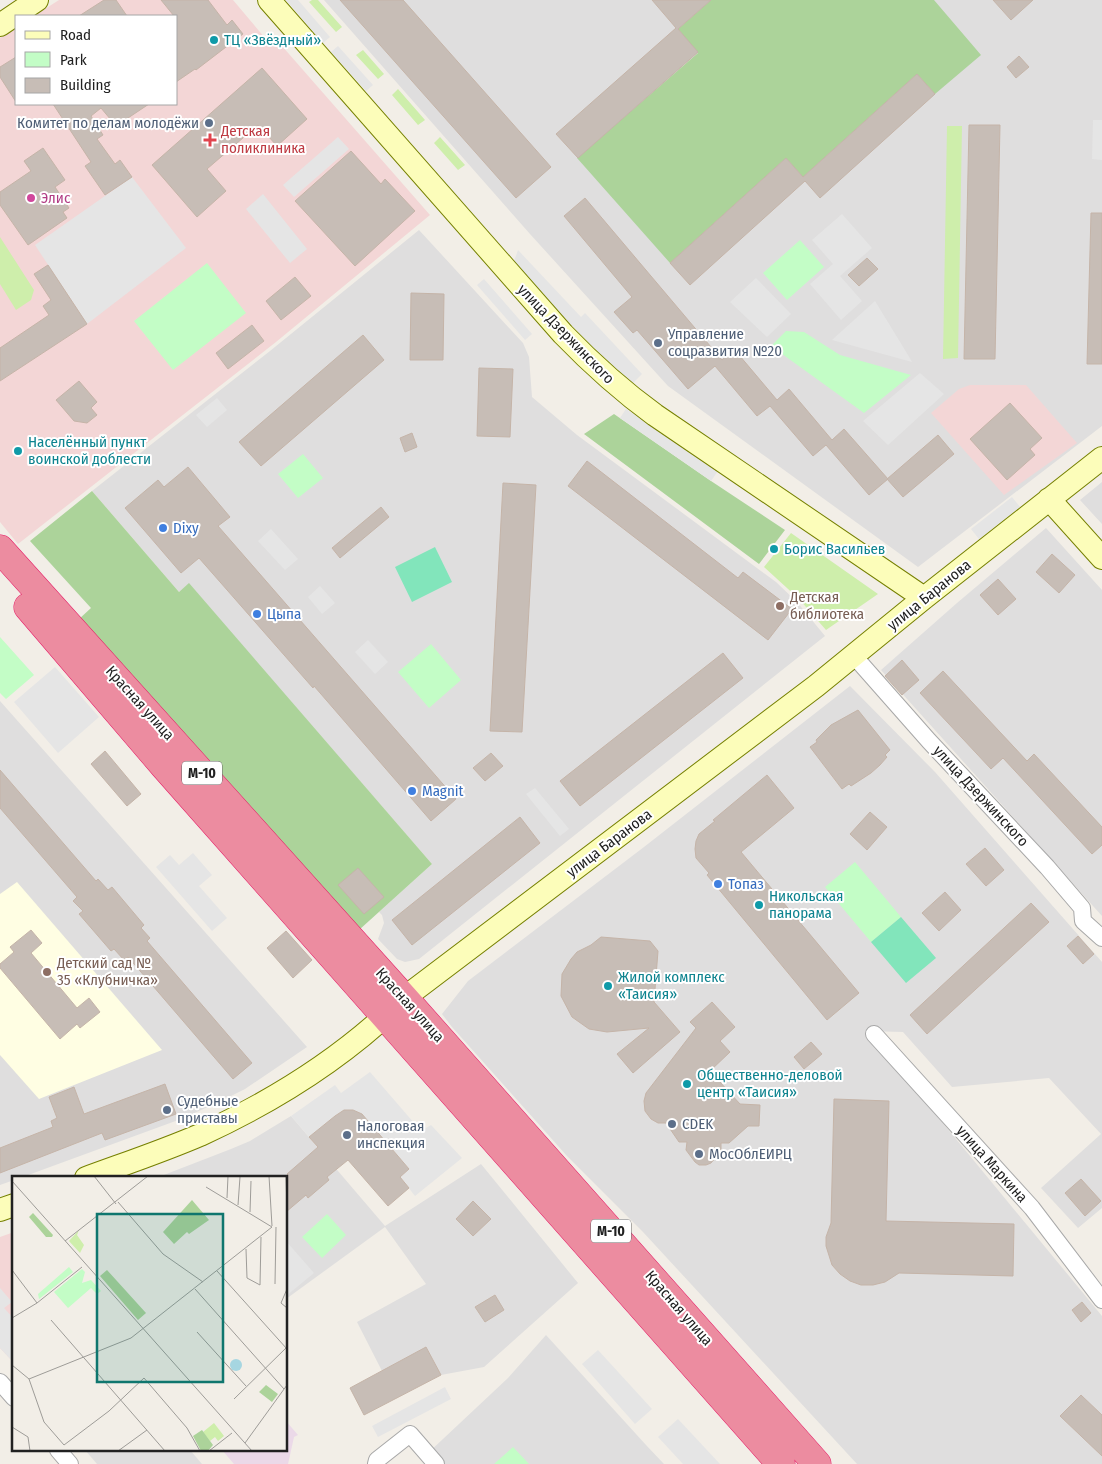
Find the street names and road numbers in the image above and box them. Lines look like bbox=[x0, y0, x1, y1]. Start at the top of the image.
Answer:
street label: улица Дзержинского bbox=[514, 280, 618, 388]
street label: улица Баранова bbox=[884, 556, 974, 634]
street label: Красная улица bbox=[102, 662, 178, 744]
street label: улица Дзержинского bbox=[930, 742, 1032, 850]
road number: М-10 bbox=[182, 761, 222, 784]
street label: улица Баранова bbox=[563, 805, 655, 881]
street label: Красная улица bbox=[372, 964, 448, 1046]
street label: улица Маркина bbox=[953, 1122, 1031, 1206]
road number: М-10 bbox=[591, 1220, 631, 1242]
street label: Красная улица bbox=[642, 1267, 716, 1349]

